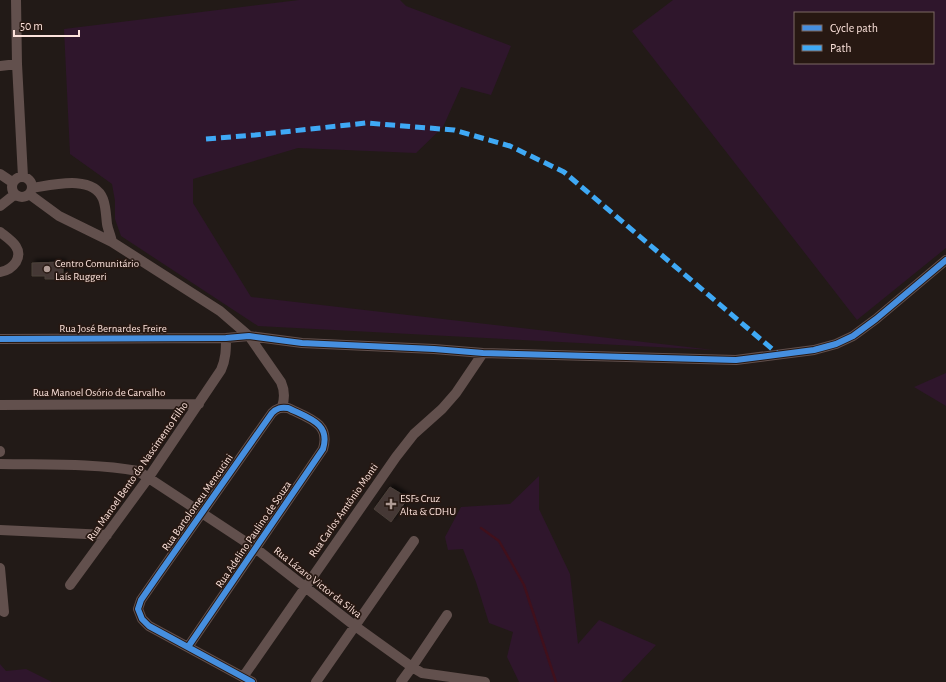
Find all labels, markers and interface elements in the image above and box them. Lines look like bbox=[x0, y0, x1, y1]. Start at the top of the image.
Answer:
scale bar bbox=[14, 12, 79, 38]
legend bbox=[794, 12, 934, 64]
text: 50 m bbox=[20, 20, 43, 32]
text: Cycle path bbox=[830, 22, 878, 35]
text: Path bbox=[830, 42, 852, 54]
place label: Centro Comunitário Laís Ruggeri bbox=[55, 258, 139, 282]
marker: Centro Comunitário Laís Ruggeri bbox=[42, 264, 52, 274]
street label: Rua José Bernardes Freire bbox=[59, 323, 167, 334]
street label: Rua Manoel Osório de Carvalho bbox=[33, 387, 165, 398]
street label: Rua Manoel Bento do Nascimento Filho bbox=[85, 400, 190, 543]
street label: Rua Bartolomeu Mencucini bbox=[160, 452, 235, 553]
street label: Rua Carlos Amtônio Monti bbox=[307, 461, 380, 559]
street label: Rua Adelino Paulino de Souza bbox=[214, 479, 293, 590]
place label: ESFs Cruz Alta & CDHU bbox=[400, 493, 456, 517]
marker: ESFs Cruz Alta & CDHU bbox=[385, 498, 397, 510]
street label: Rua Lázaro Victor da Silva bbox=[272, 545, 364, 620]

